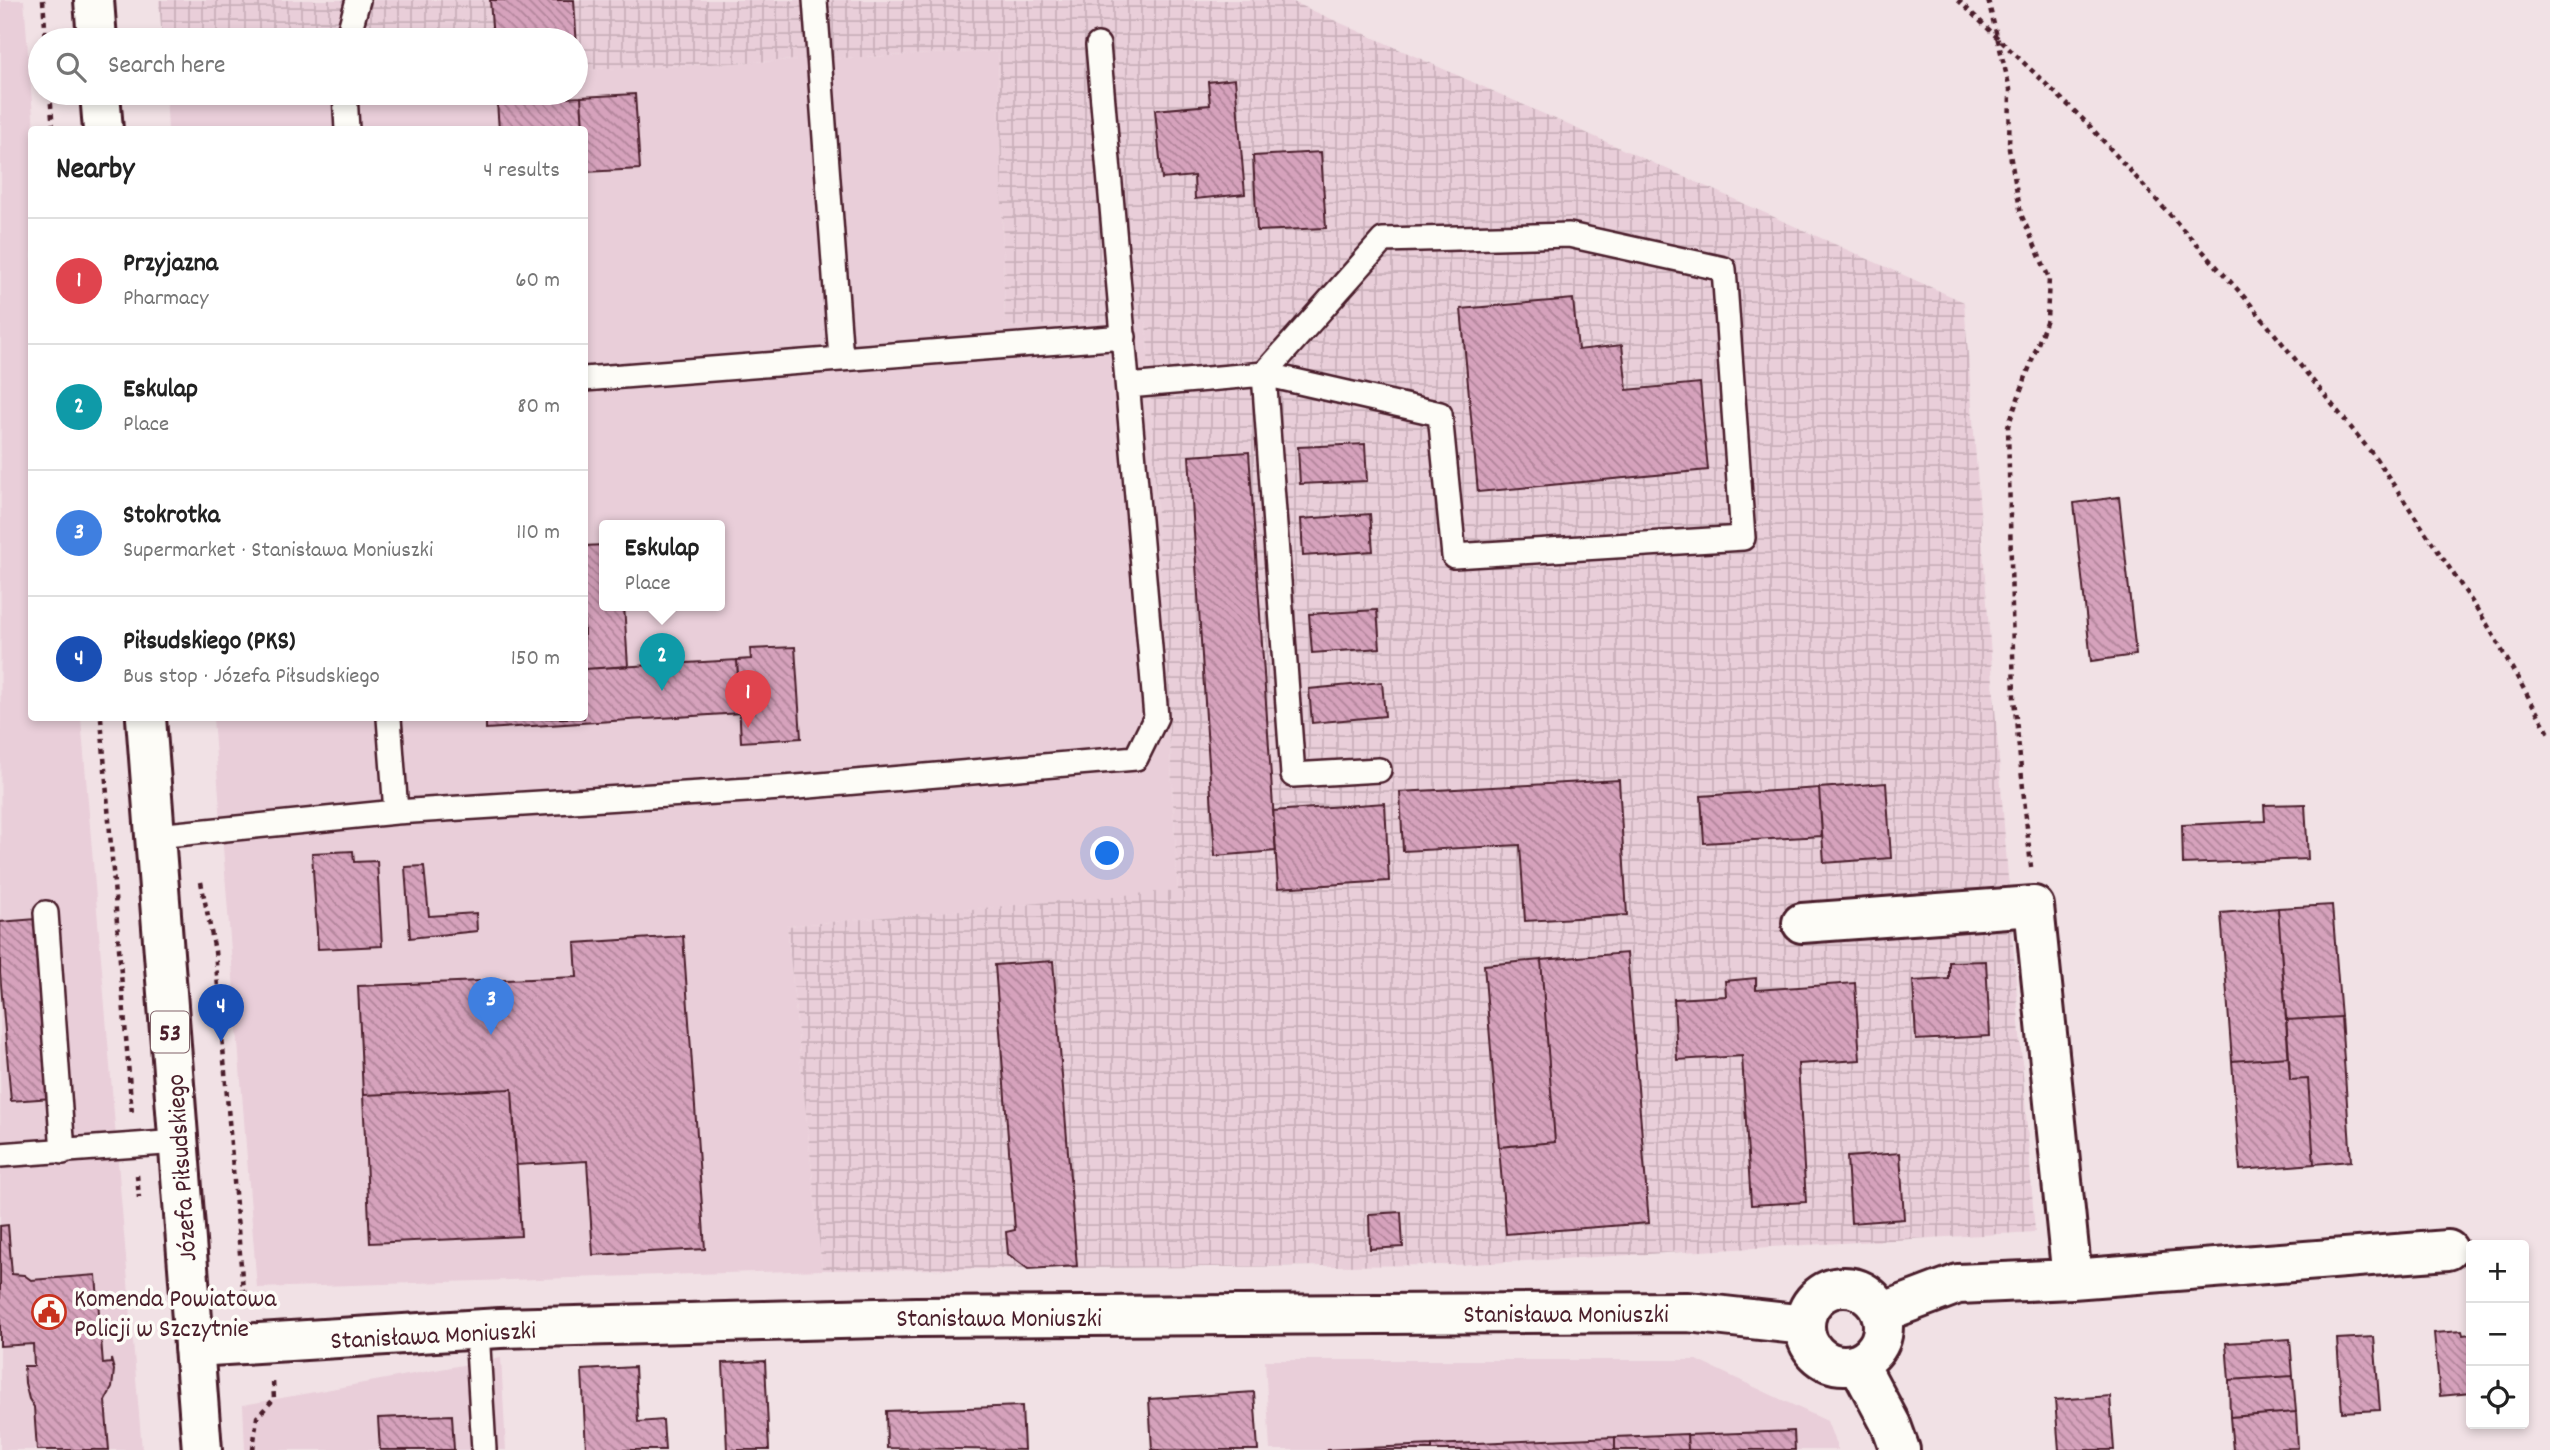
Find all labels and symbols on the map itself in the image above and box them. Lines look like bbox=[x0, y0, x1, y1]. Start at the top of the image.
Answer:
pin: 2 bbox=[639, 633, 685, 691]
pin: 1 bbox=[725, 670, 771, 728]
your location bbox=[1090, 836, 1124, 870]
pin: 3 bbox=[468, 977, 514, 1035]
pin: 4 bbox=[198, 984, 244, 1042]
road number: 53 bbox=[151, 1012, 189, 1052]
street label: Józefa Piłsudskiego bbox=[158, 1073, 209, 1263]
place label: Komenda Powiatowa Policji w Szczytnie bbox=[74, 1282, 277, 1349]
public building icon: Komenda Powiatowa Policji w Szczytnie bbox=[30, 1293, 68, 1331]
street label: Stanisława Moniuszki bbox=[1463, 1298, 1669, 1335]
street label: Stanisława Moniuszki bbox=[896, 1302, 1102, 1339]
street label: Stanisława Moniuszki bbox=[330, 1314, 537, 1361]

